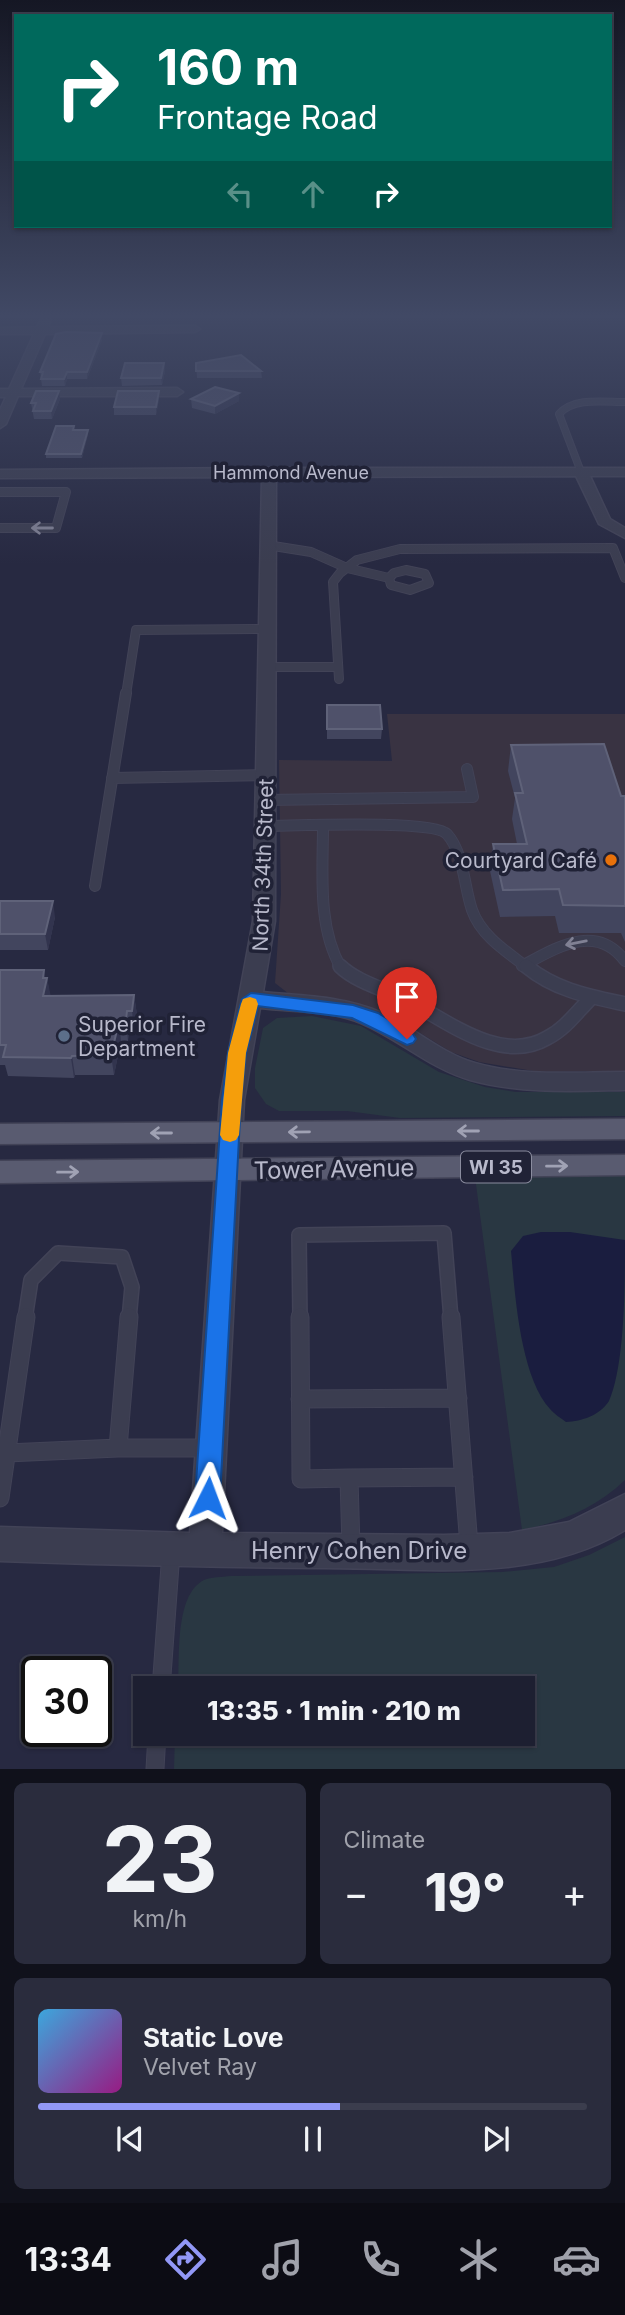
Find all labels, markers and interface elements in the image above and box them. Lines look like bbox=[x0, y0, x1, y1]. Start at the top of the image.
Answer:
text: 160 m bbox=[157, 38, 299, 97]
icon: right bbox=[42, 42, 133, 133]
text: Frontage Road bbox=[157, 98, 378, 137]
icon: left bbox=[221, 175, 259, 213]
icon: ahead bbox=[294, 175, 332, 213]
icon: right bbox=[367, 175, 405, 213]
street label: Hammond Avenue bbox=[213, 462, 369, 483]
one-way arrow bbox=[31, 521, 54, 535]
street label: North 34th Street bbox=[247, 778, 279, 952]
place label: Courtyard Café bbox=[445, 848, 597, 873]
marker: Courtyard Café bbox=[603, 852, 619, 868]
one-way arrow bbox=[565, 937, 588, 951]
pin bbox=[377, 967, 437, 1039]
icon: arrive bbox=[388, 978, 426, 1016]
place label: Superior Fire Department bbox=[78, 1012, 206, 1061]
marker: Superior Fire Department bbox=[56, 1028, 72, 1044]
one-way arrow bbox=[457, 1124, 480, 1138]
one-way arrow bbox=[288, 1125, 311, 1139]
one-way arrow bbox=[150, 1126, 173, 1140]
road number: WI 35 bbox=[461, 1152, 531, 1182]
street label: Tower Avenue bbox=[253, 1153, 415, 1185]
one-way arrow bbox=[545, 1159, 568, 1173]
one-way arrow bbox=[56, 1165, 79, 1178]
position arrow bbox=[171, 1461, 245, 1535]
street label: Henry Cohen Drive bbox=[251, 1536, 467, 1565]
speed limit sign: 30 bbox=[21, 1656, 112, 1747]
text: 13:35 · 1 min · 210 m bbox=[207, 1695, 461, 1726]
text: 23 bbox=[102, 1804, 218, 1914]
text: Climate bbox=[344, 1826, 425, 1854]
text: 19° bbox=[425, 1861, 506, 1924]
text: − bbox=[344, 1870, 369, 1916]
text: + bbox=[562, 1870, 587, 1916]
text: km/h bbox=[132, 1905, 187, 1933]
text: Static Love bbox=[143, 2022, 284, 2053]
text: Velvet Ray bbox=[143, 2053, 257, 2081]
icon: previous bbox=[111, 2120, 149, 2158]
icon: pause bbox=[294, 2120, 332, 2158]
icon: next bbox=[477, 2120, 515, 2158]
icon: directions bbox=[161, 2235, 210, 2284]
icon: music bbox=[258, 2235, 307, 2284]
icon: phone bbox=[356, 2235, 405, 2284]
icon: climate bbox=[454, 2235, 503, 2284]
icon: car bbox=[552, 2235, 601, 2284]
text: 13:34 bbox=[24, 2240, 112, 2279]

